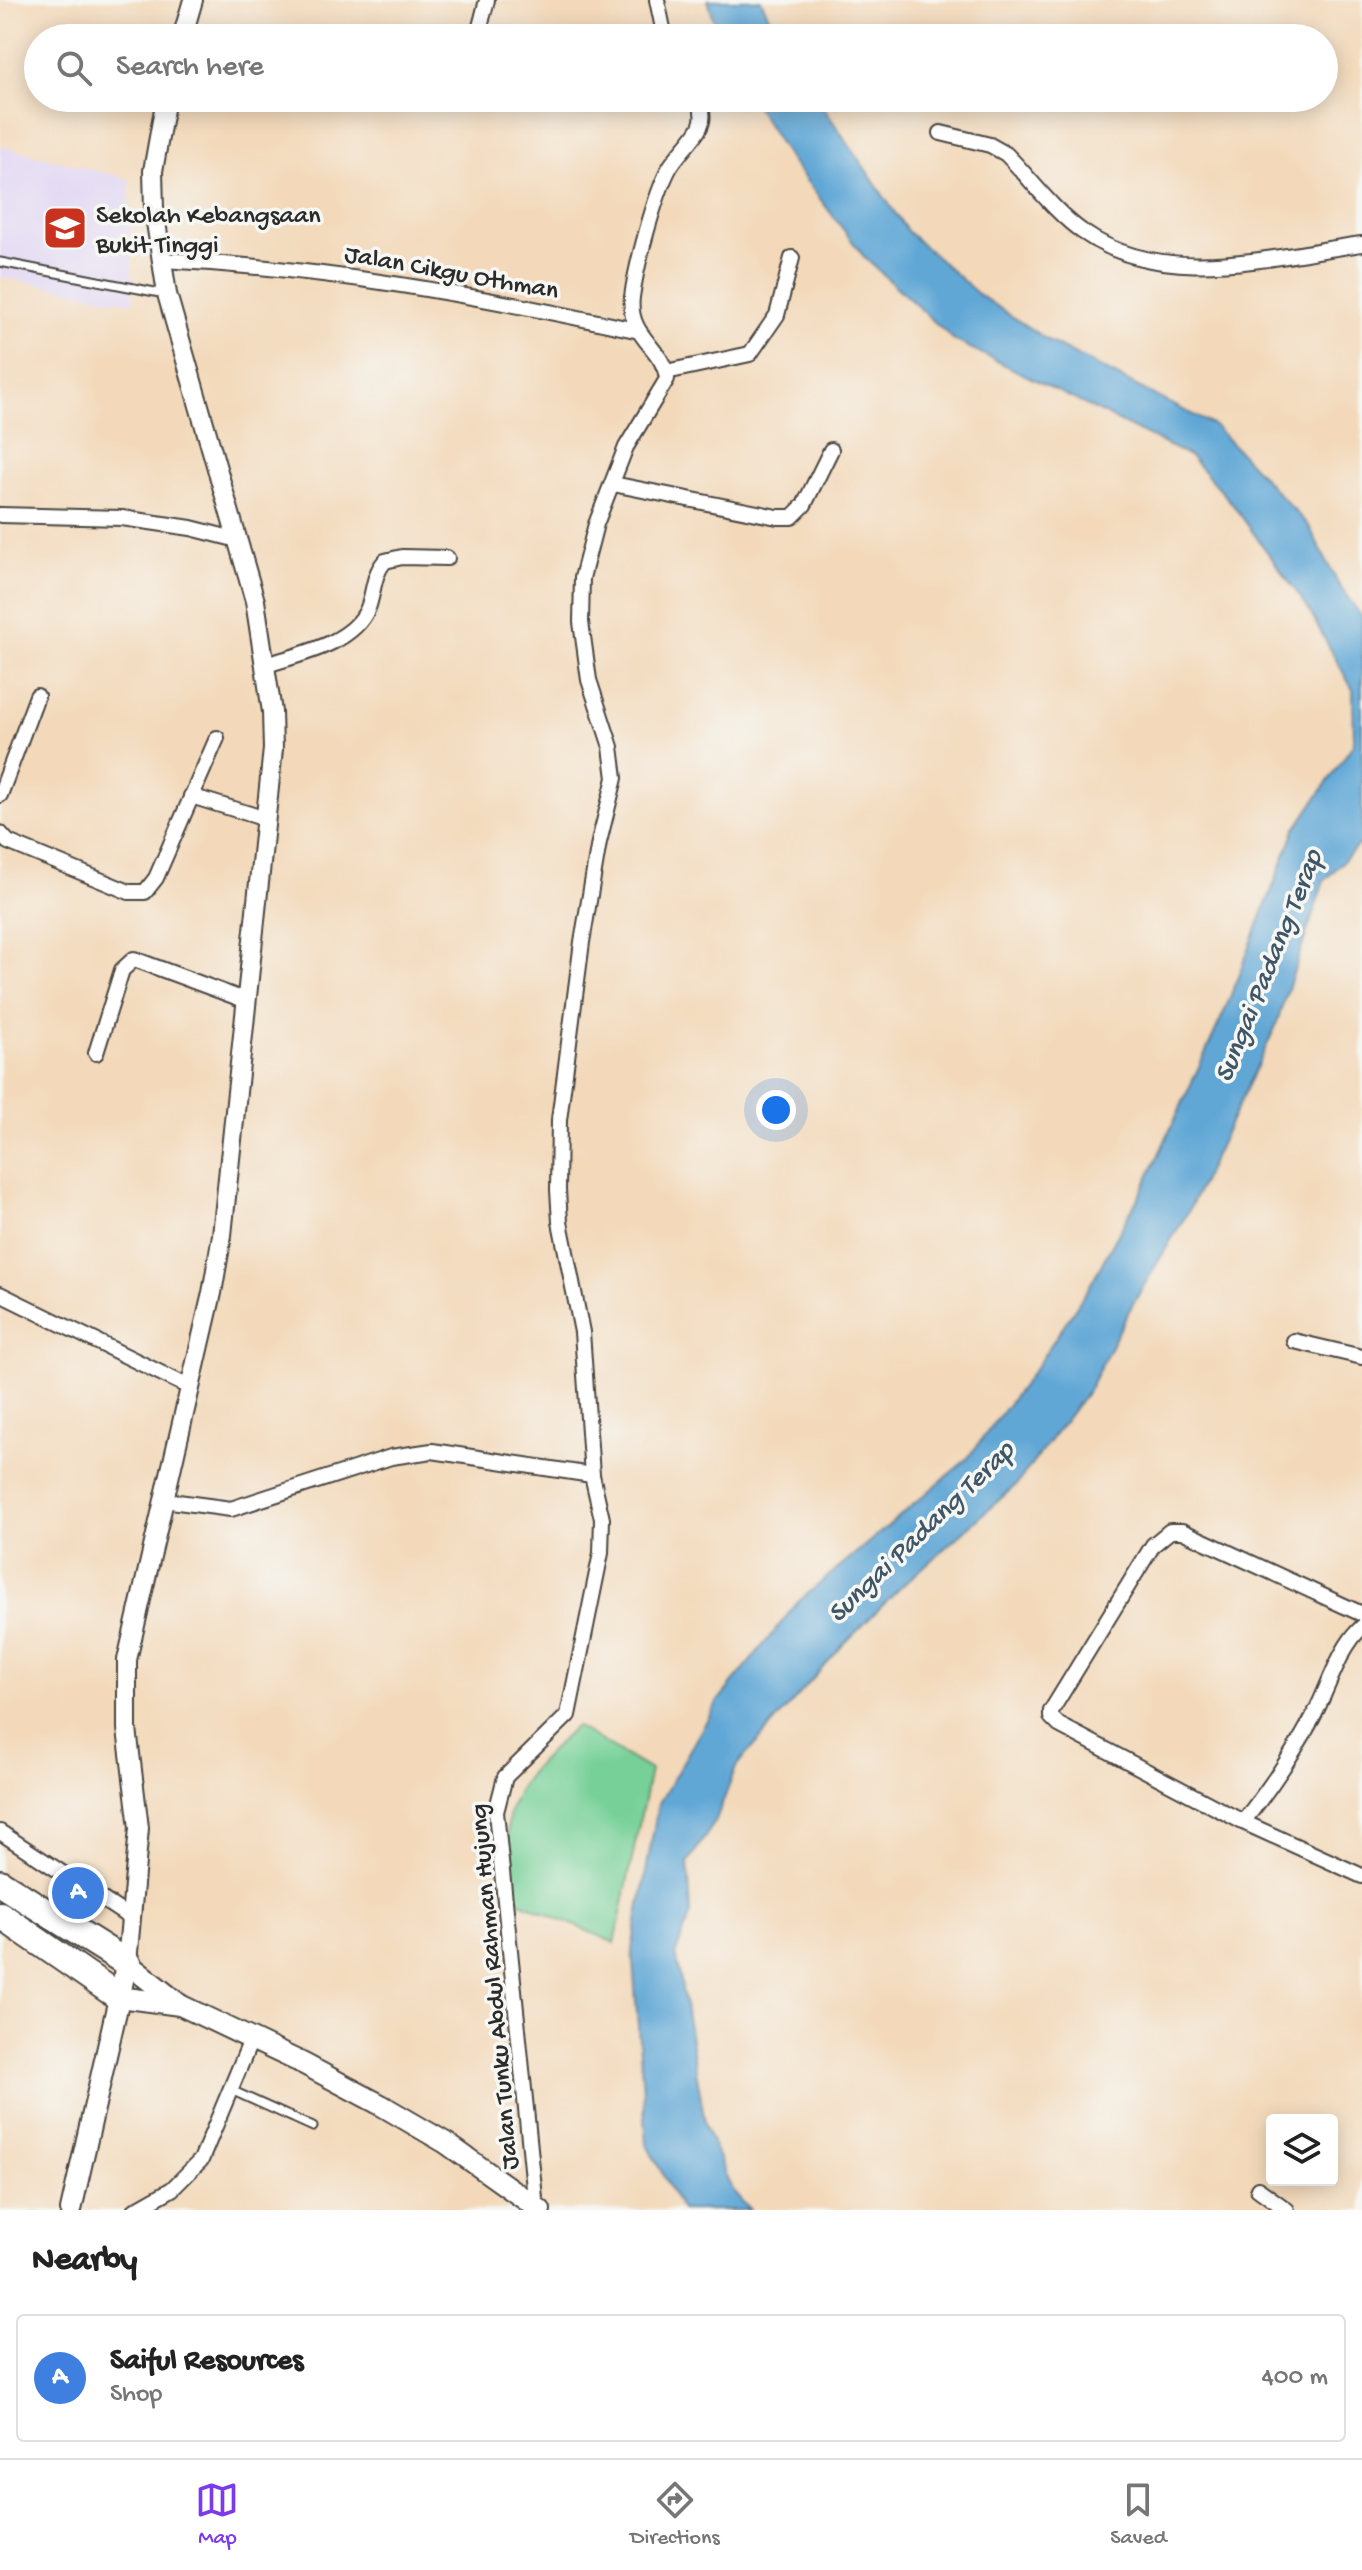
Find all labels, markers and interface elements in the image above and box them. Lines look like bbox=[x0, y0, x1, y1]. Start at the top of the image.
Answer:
search box bbox=[24, 24, 1338, 112]
icon: search bbox=[52, 46, 96, 90]
text: Search here bbox=[116, 51, 264, 86]
place label: Sekolah Kebangsaan Bukit Tinggi bbox=[95, 202, 321, 263]
school or university icon: Sekolah Kebangsaan Bukit Tinggi bbox=[41, 204, 89, 252]
street label: Jalan Cikgu Othman bbox=[342, 240, 561, 309]
water label: Sungai Padang Terap bbox=[1209, 844, 1333, 1087]
your location bbox=[756, 1090, 796, 1130]
water label: Sungai Padang Terap bbox=[822, 1434, 1024, 1631]
street label: Jalan Tunku Abdul Rahman Hujung bbox=[465, 1802, 528, 2171]
pin: A bbox=[52, 1863, 104, 1923]
map controls bbox=[1266, 2114, 1338, 2186]
button: layers bbox=[1266, 2114, 1338, 2186]
text: Nearby bbox=[32, 2242, 137, 2282]
text: Saiful Resources bbox=[110, 2345, 303, 2380]
text: A bbox=[52, 2363, 68, 2394]
text: 400 m bbox=[1262, 2363, 1328, 2394]
text: Shop bbox=[110, 2380, 162, 2411]
tab: Map bbox=[195, 2478, 239, 2552]
tab: Directions bbox=[630, 2478, 720, 2552]
tab: Saved bbox=[1110, 2478, 1167, 2552]

